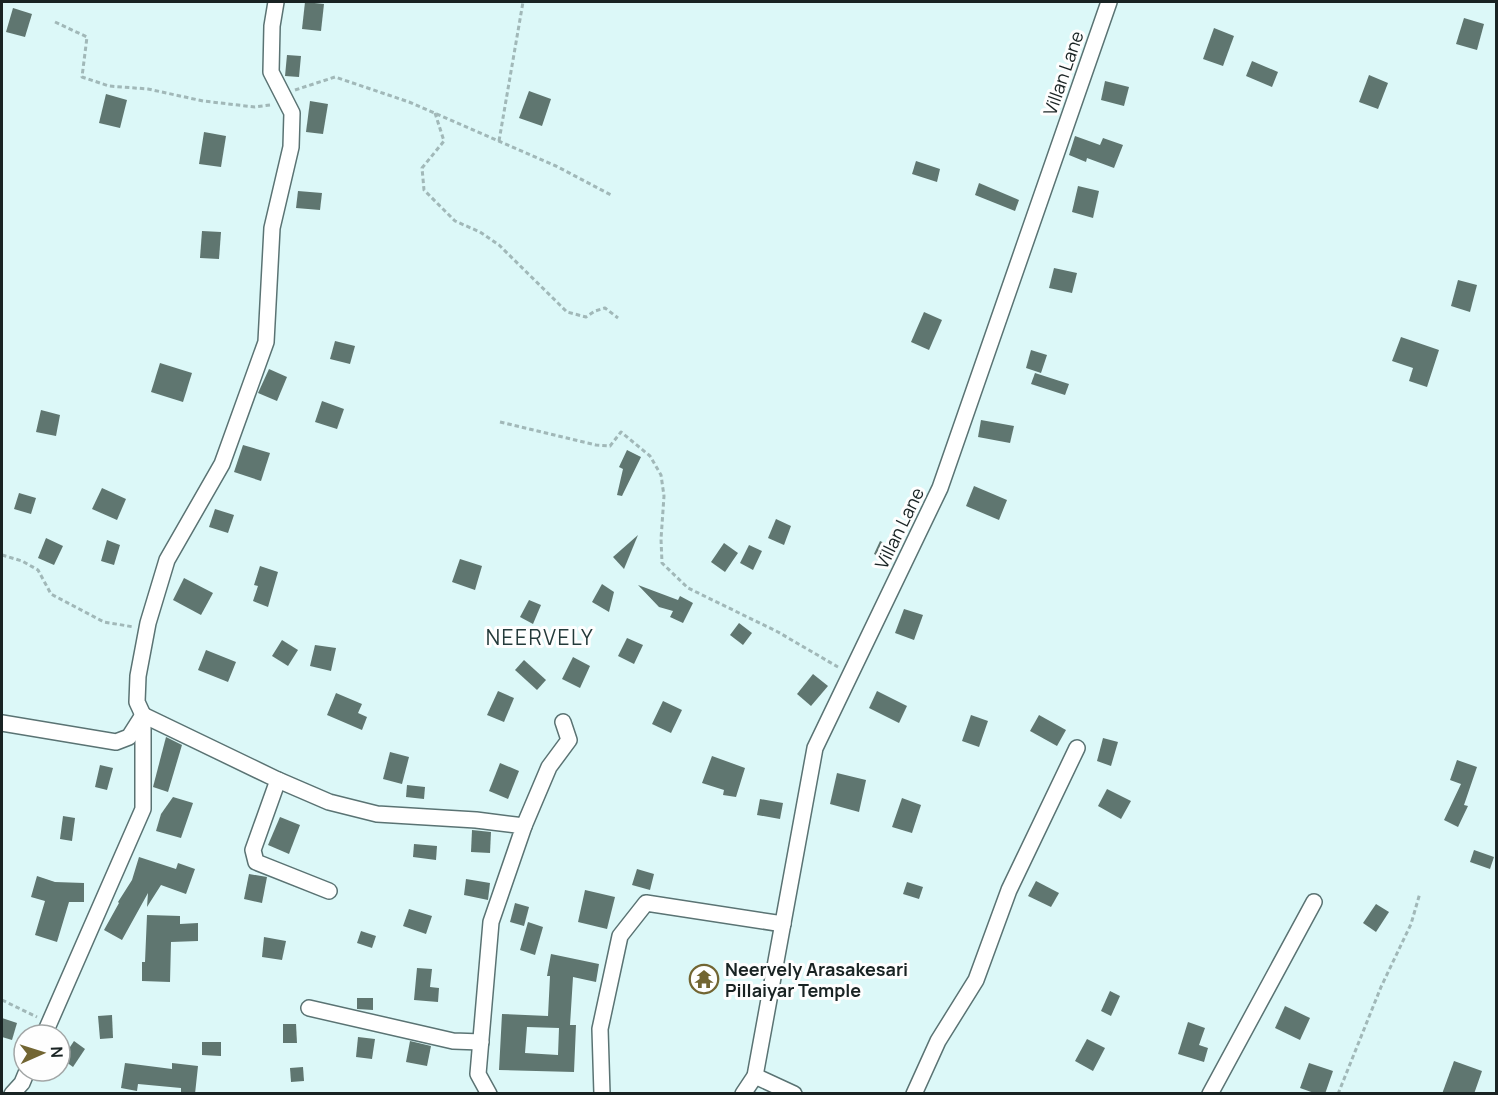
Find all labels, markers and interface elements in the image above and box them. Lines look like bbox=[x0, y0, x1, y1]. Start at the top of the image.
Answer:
street label: Villan Lane bbox=[1037, 28, 1089, 118]
street label: Villan Lane bbox=[869, 483, 929, 573]
district label: NEERVELY bbox=[486, 623, 594, 651]
place label: Neervely Arasakesari Pillaiyar Temple bbox=[725, 957, 908, 1002]
temple icon: Neervely Arasakesari Pillaiyar Temple bbox=[688, 963, 720, 995]
north arrow bbox=[12, 1023, 72, 1083]
text: N bbox=[46, 1046, 68, 1059]

